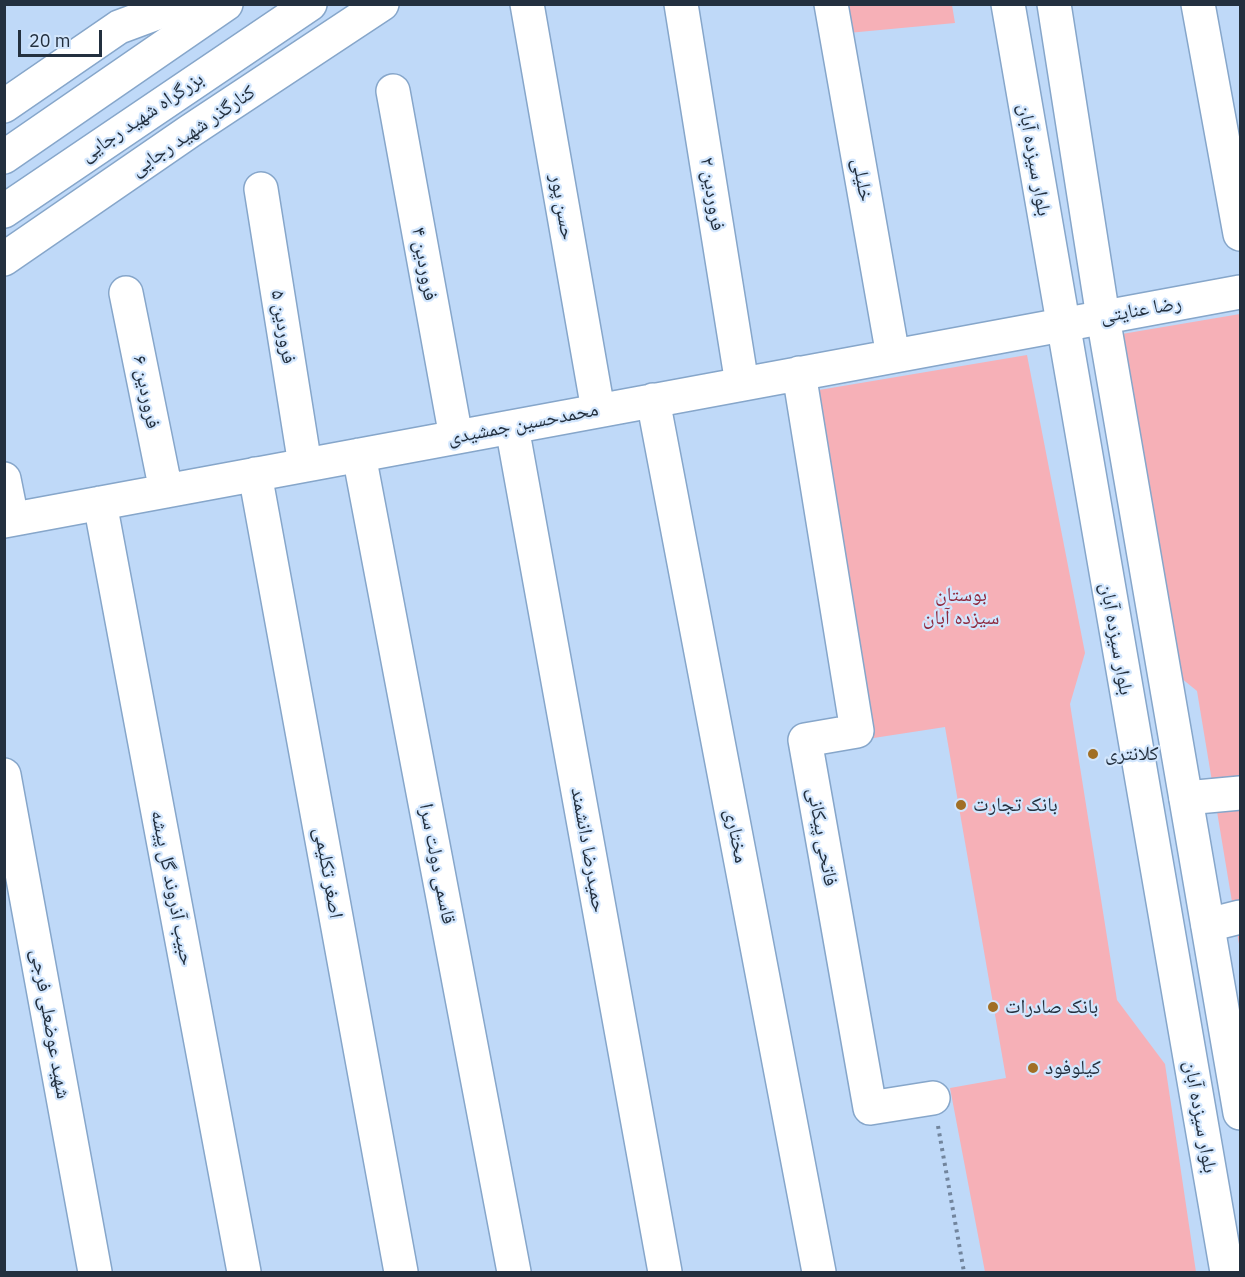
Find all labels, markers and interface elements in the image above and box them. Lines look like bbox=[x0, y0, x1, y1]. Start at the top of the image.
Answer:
scale bar bbox=[21, 18, 105, 56]
text: 20 m bbox=[29, 29, 71, 52]
street label: بزرگراه شهید رجایی bbox=[76, 67, 208, 167]
street label: کنارگذر شهید رجایی bbox=[126, 80, 260, 182]
street label: بلوار سیزده آبان bbox=[1012, 102, 1056, 218]
street label: فروردین ۲ bbox=[694, 156, 730, 232]
street label: خلیلی bbox=[846, 157, 878, 203]
street label: حسن پور bbox=[544, 172, 580, 242]
street label: فروردین ۴ bbox=[406, 225, 442, 303]
street label: فروردین ۵ bbox=[265, 289, 301, 365]
street label: رضا عنایتی bbox=[1099, 291, 1183, 329]
street label: فروردین ۶ bbox=[127, 353, 165, 431]
street label: محمدحسین جمشیدی bbox=[446, 398, 600, 450]
street label: بلوار سیزده آبان bbox=[1094, 581, 1138, 697]
park label: بوستان سیزده آبان bbox=[923, 583, 999, 630]
place label: کلانتری bbox=[1105, 742, 1159, 766]
marker: کلانتری bbox=[1086, 747, 1100, 761]
street label: حمیدرضا دانشمند bbox=[565, 786, 611, 914]
street label: فاتحی پیکانی bbox=[802, 786, 842, 888]
place label: بانک تجارت bbox=[973, 793, 1058, 817]
marker: بانک تجارت bbox=[954, 798, 968, 812]
street label: قاسمی دولت سرا bbox=[414, 802, 460, 926]
street label: مختاری bbox=[719, 807, 753, 865]
street label: حبیب آذروند گل پیشه bbox=[145, 808, 199, 968]
street label: اصغر تکلیمی bbox=[308, 826, 348, 920]
street label: شهید عوضعلی فرجی bbox=[25, 947, 75, 1101]
place label: بانک صادرات bbox=[1005, 995, 1098, 1019]
marker: بانک صادرات bbox=[986, 1000, 1000, 1014]
place label: کیلوفود bbox=[1045, 1056, 1101, 1080]
street label: بلوار سیزده آبان bbox=[1178, 1059, 1222, 1175]
marker: کیلوفود bbox=[1026, 1061, 1040, 1075]

